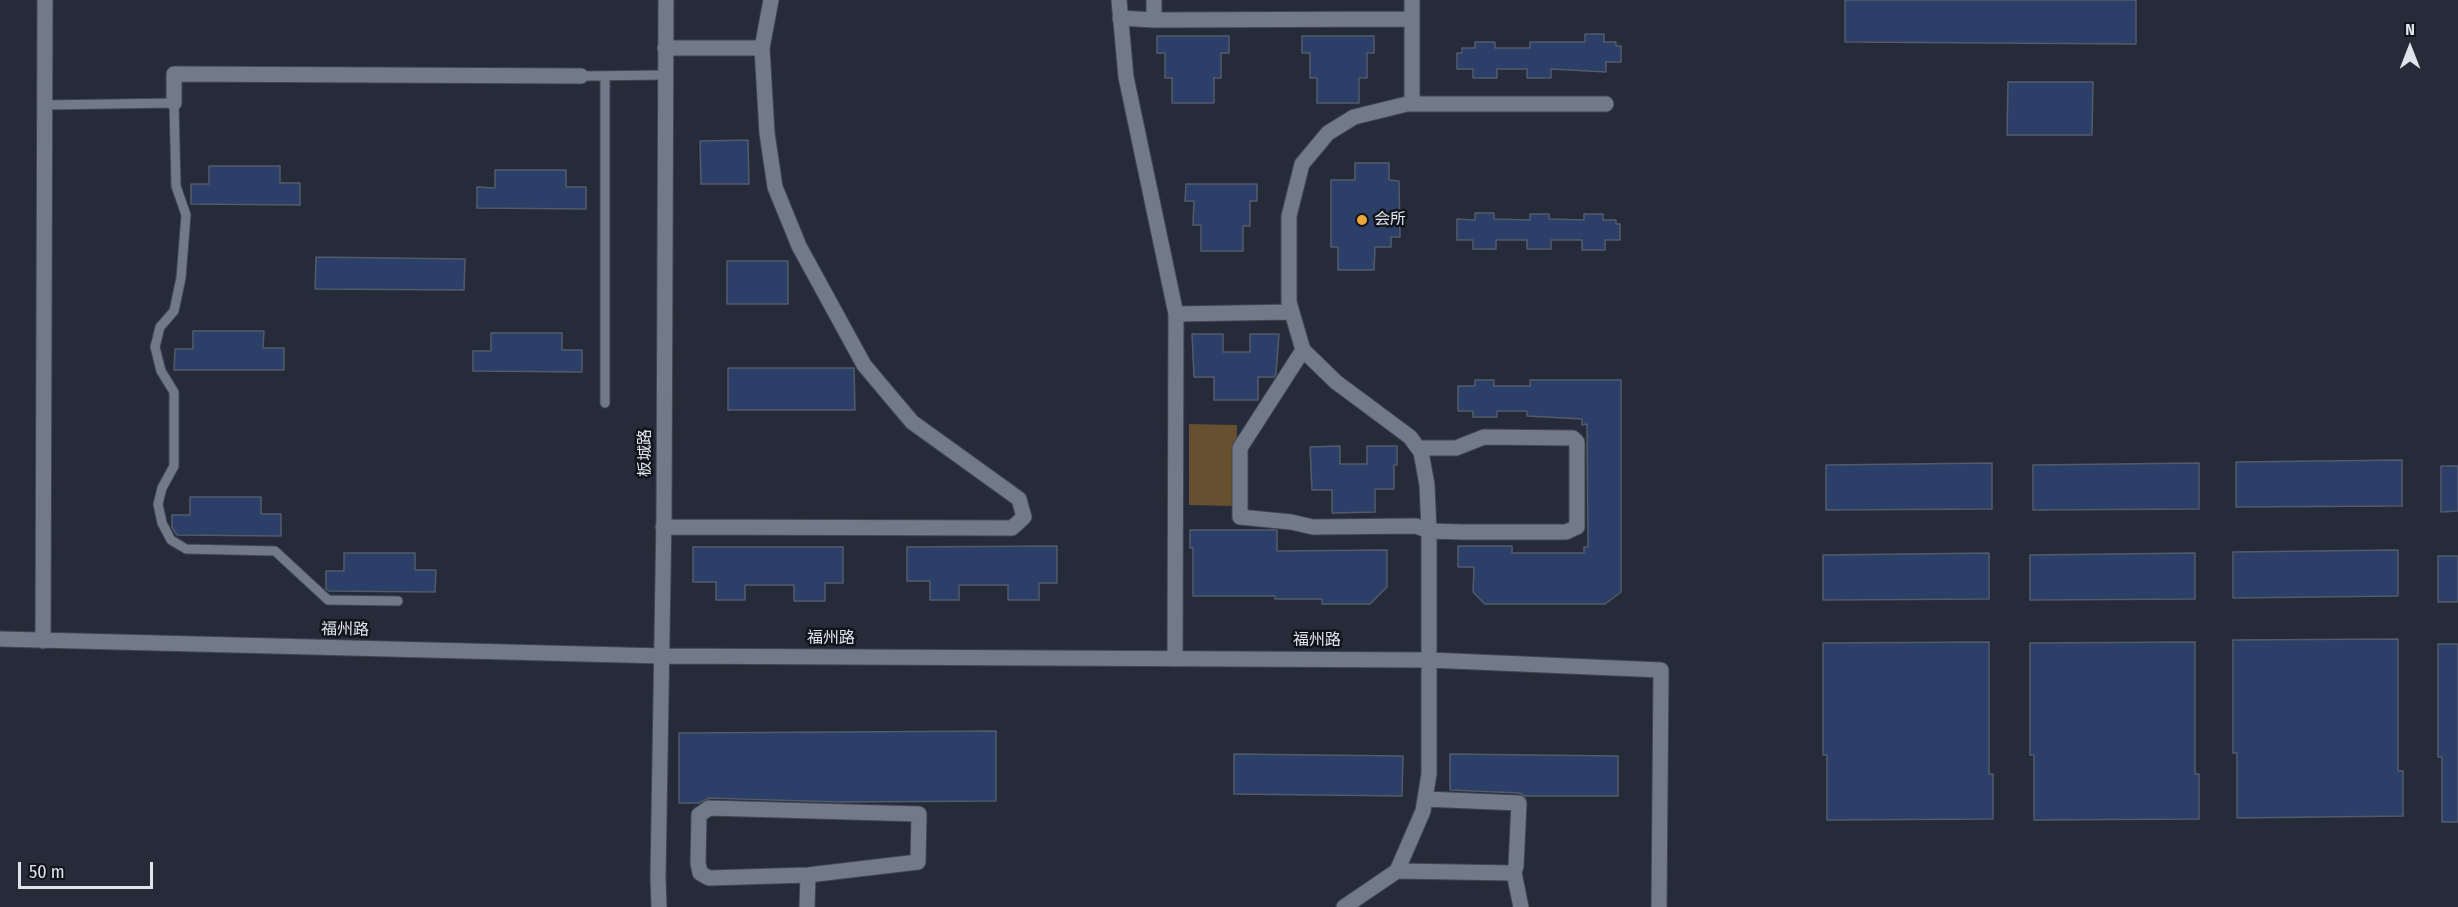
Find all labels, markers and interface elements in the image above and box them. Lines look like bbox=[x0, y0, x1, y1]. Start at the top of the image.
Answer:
north arrow bbox=[2380, 18, 2440, 78]
text: N bbox=[2405, 20, 2415, 39]
place label: 会所 bbox=[1374, 210, 1406, 230]
marker: 会所 bbox=[1355, 213, 1369, 227]
street label: 板城路 bbox=[636, 429, 656, 477]
street label: 福州路 bbox=[321, 620, 369, 640]
street label: 福州路 bbox=[807, 629, 855, 649]
street label: 福州路 bbox=[1293, 631, 1341, 651]
scale bar bbox=[21, 850, 156, 888]
text: 50 m bbox=[29, 861, 65, 883]

